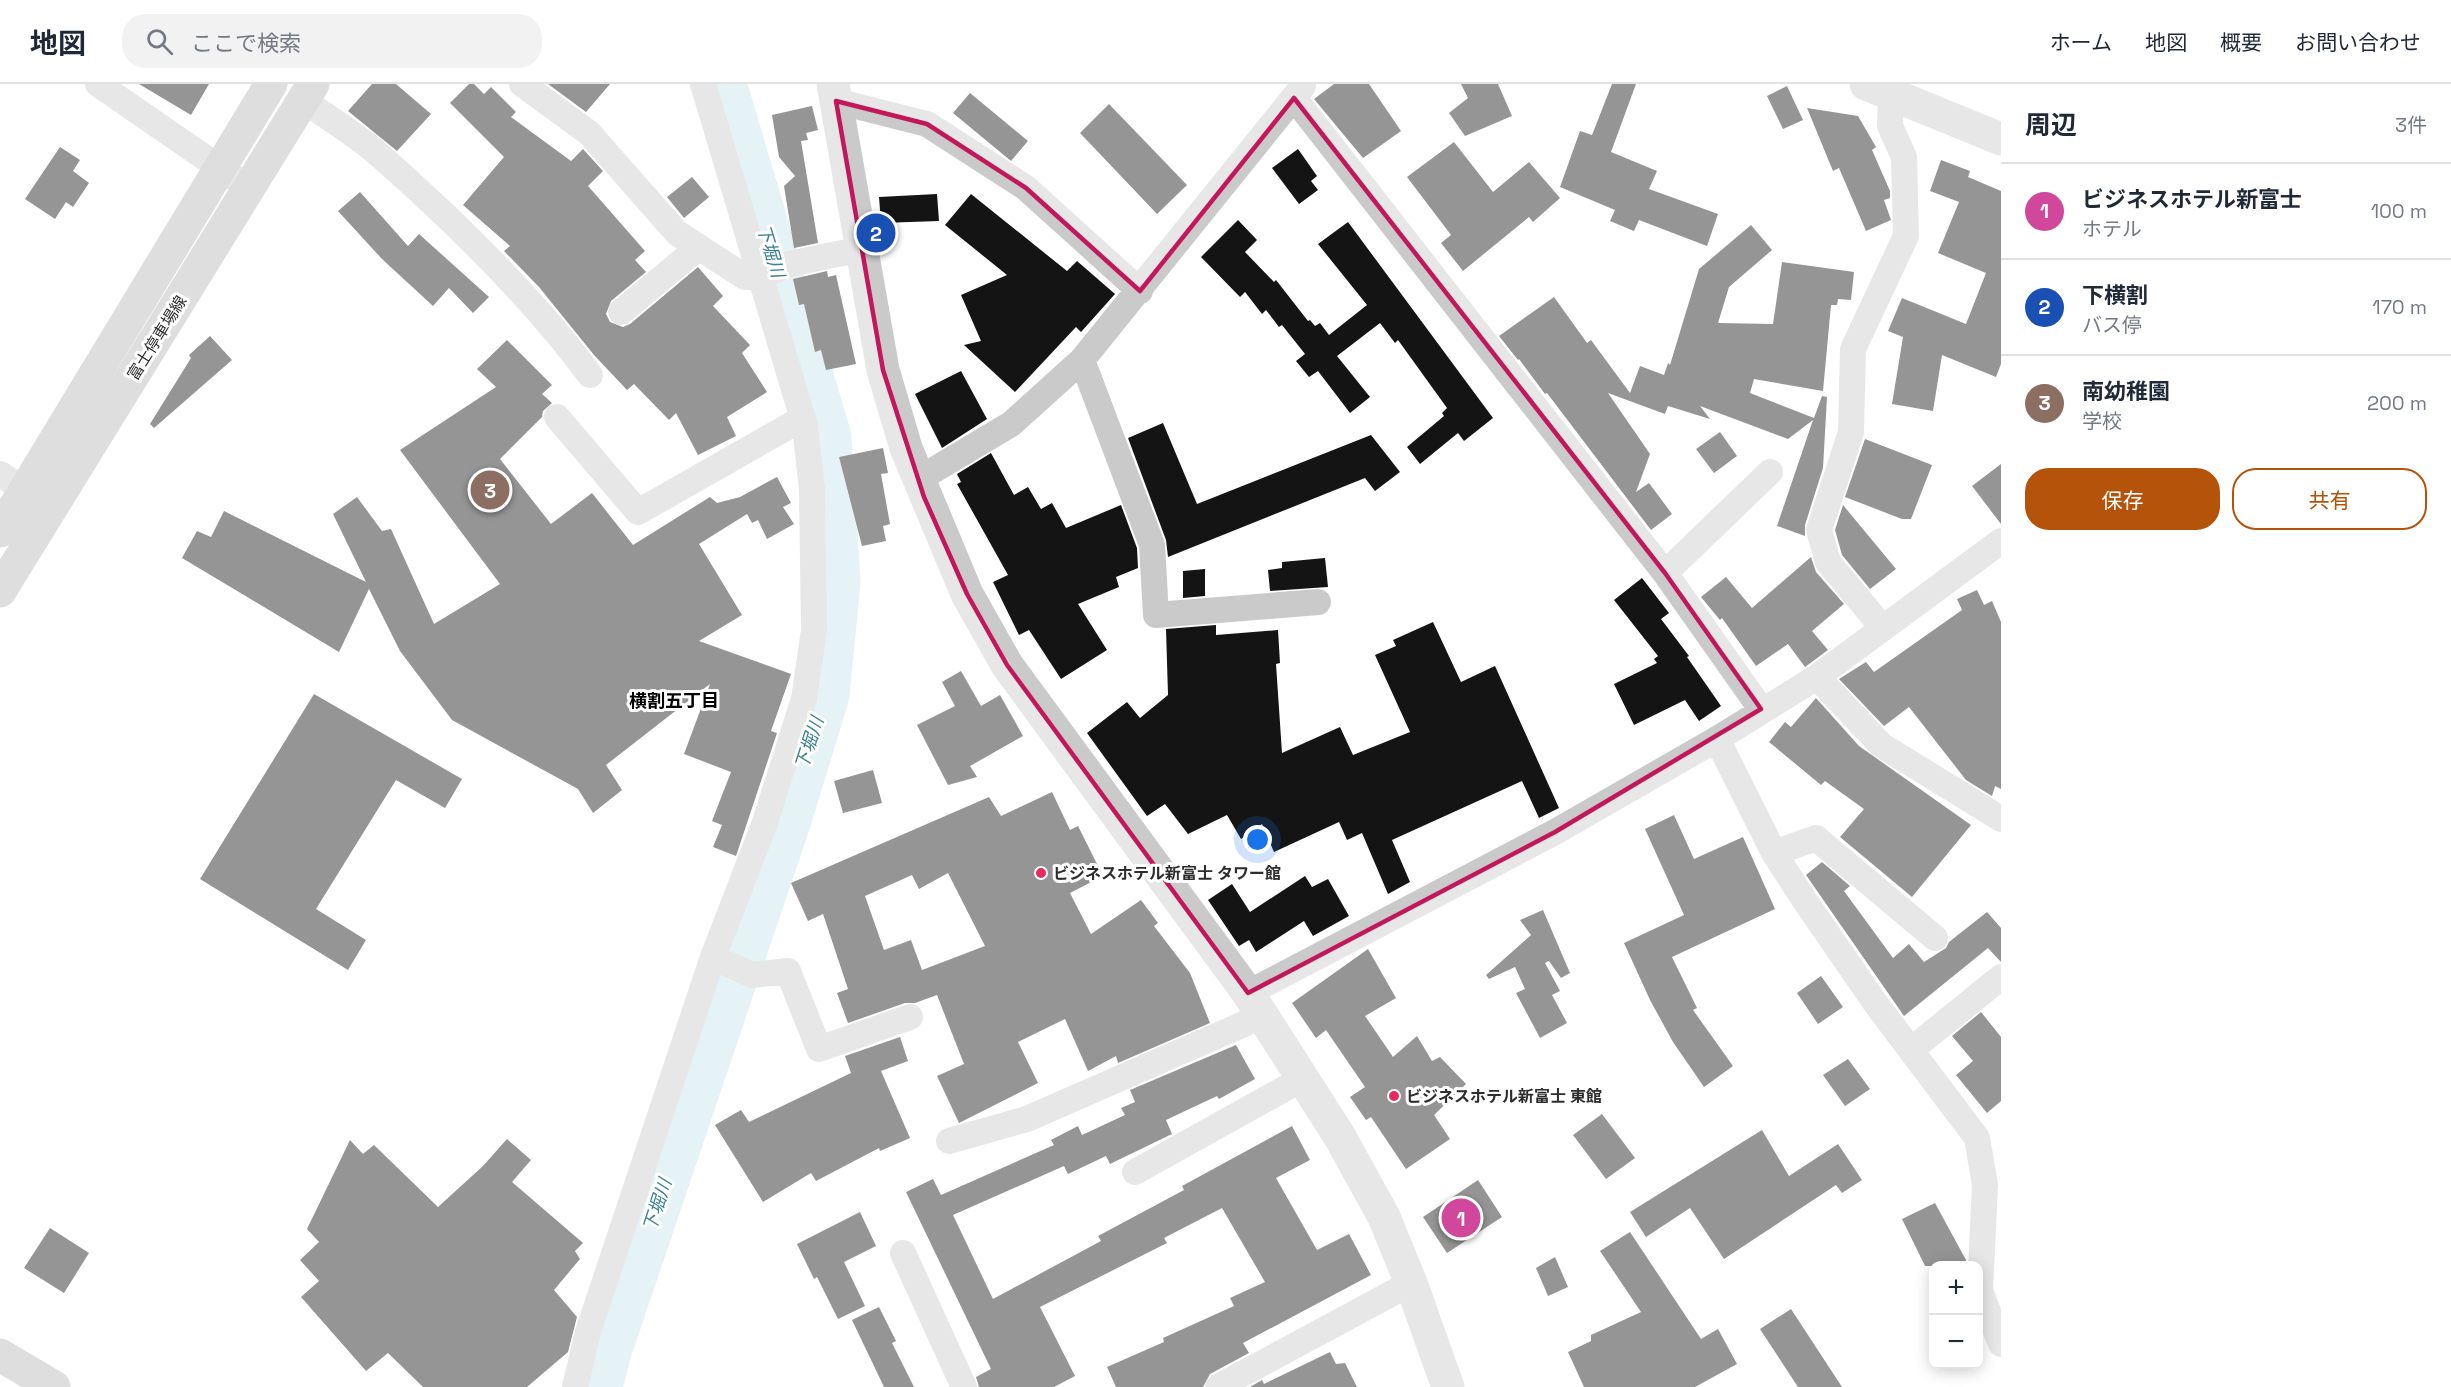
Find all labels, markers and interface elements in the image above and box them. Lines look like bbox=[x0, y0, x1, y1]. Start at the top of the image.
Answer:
search box bbox=[122, 14, 542, 68]
text: 地図 bbox=[30, 25, 86, 61]
icon: search bbox=[143, 25, 176, 58]
text: ここで検索 bbox=[191, 29, 301, 57]
text: ホーム bbox=[2050, 29, 2112, 56]
text: 地図 bbox=[2145, 29, 2187, 56]
text: 概要 bbox=[2220, 29, 2262, 56]
text: お問い合わせ bbox=[2295, 29, 2421, 56]
text: 周辺 bbox=[2025, 108, 2077, 142]
text: 3件 bbox=[2395, 112, 2427, 138]
text: ビジネスホテル新富士 bbox=[2082, 185, 2302, 213]
text: 1 bbox=[2040, 198, 2049, 224]
text: 100 m bbox=[2371, 198, 2427, 224]
pin: 2 bbox=[856, 210, 896, 256]
text: ホテル bbox=[2082, 216, 2142, 242]
water label: 下堀川 bbox=[752, 222, 790, 282]
text: 下横割 bbox=[2082, 281, 2148, 309]
street label: 富士停車場線 bbox=[123, 292, 191, 384]
text: 2 bbox=[2039, 294, 2050, 320]
text: 170 m bbox=[2372, 294, 2427, 320]
text: バス停 bbox=[2082, 312, 2142, 338]
text: 南幼稚園 bbox=[2082, 377, 2170, 405]
text: 3 bbox=[2038, 390, 2051, 416]
text: 200 m bbox=[2367, 390, 2427, 416]
text: 学校 bbox=[2082, 408, 2122, 434]
pin: 3 bbox=[470, 468, 510, 512]
button: 保存 bbox=[2025, 468, 2220, 530]
button: 共有 bbox=[2232, 468, 2427, 530]
district label: 横割五丁目 bbox=[629, 689, 719, 712]
water label: 下堀川 bbox=[790, 712, 829, 772]
your location bbox=[1243, 825, 1272, 854]
place label: ビジネスホテル新富士 タワー館 bbox=[1053, 863, 1281, 884]
marker: ビジネスホテル新富士 タワー館 bbox=[1034, 866, 1048, 880]
place label: ビジネスホテル新富士 東館 bbox=[1406, 1086, 1602, 1107]
marker: ビジネスホテル新富士 東館 bbox=[1387, 1089, 1401, 1103]
water label: 下堀川 bbox=[638, 1174, 677, 1234]
pin: 1 bbox=[1442, 1196, 1480, 1240]
map controls bbox=[1929, 1261, 1983, 1369]
button: + bbox=[1929, 1261, 1983, 1315]
button: − bbox=[1929, 1315, 1983, 1369]

